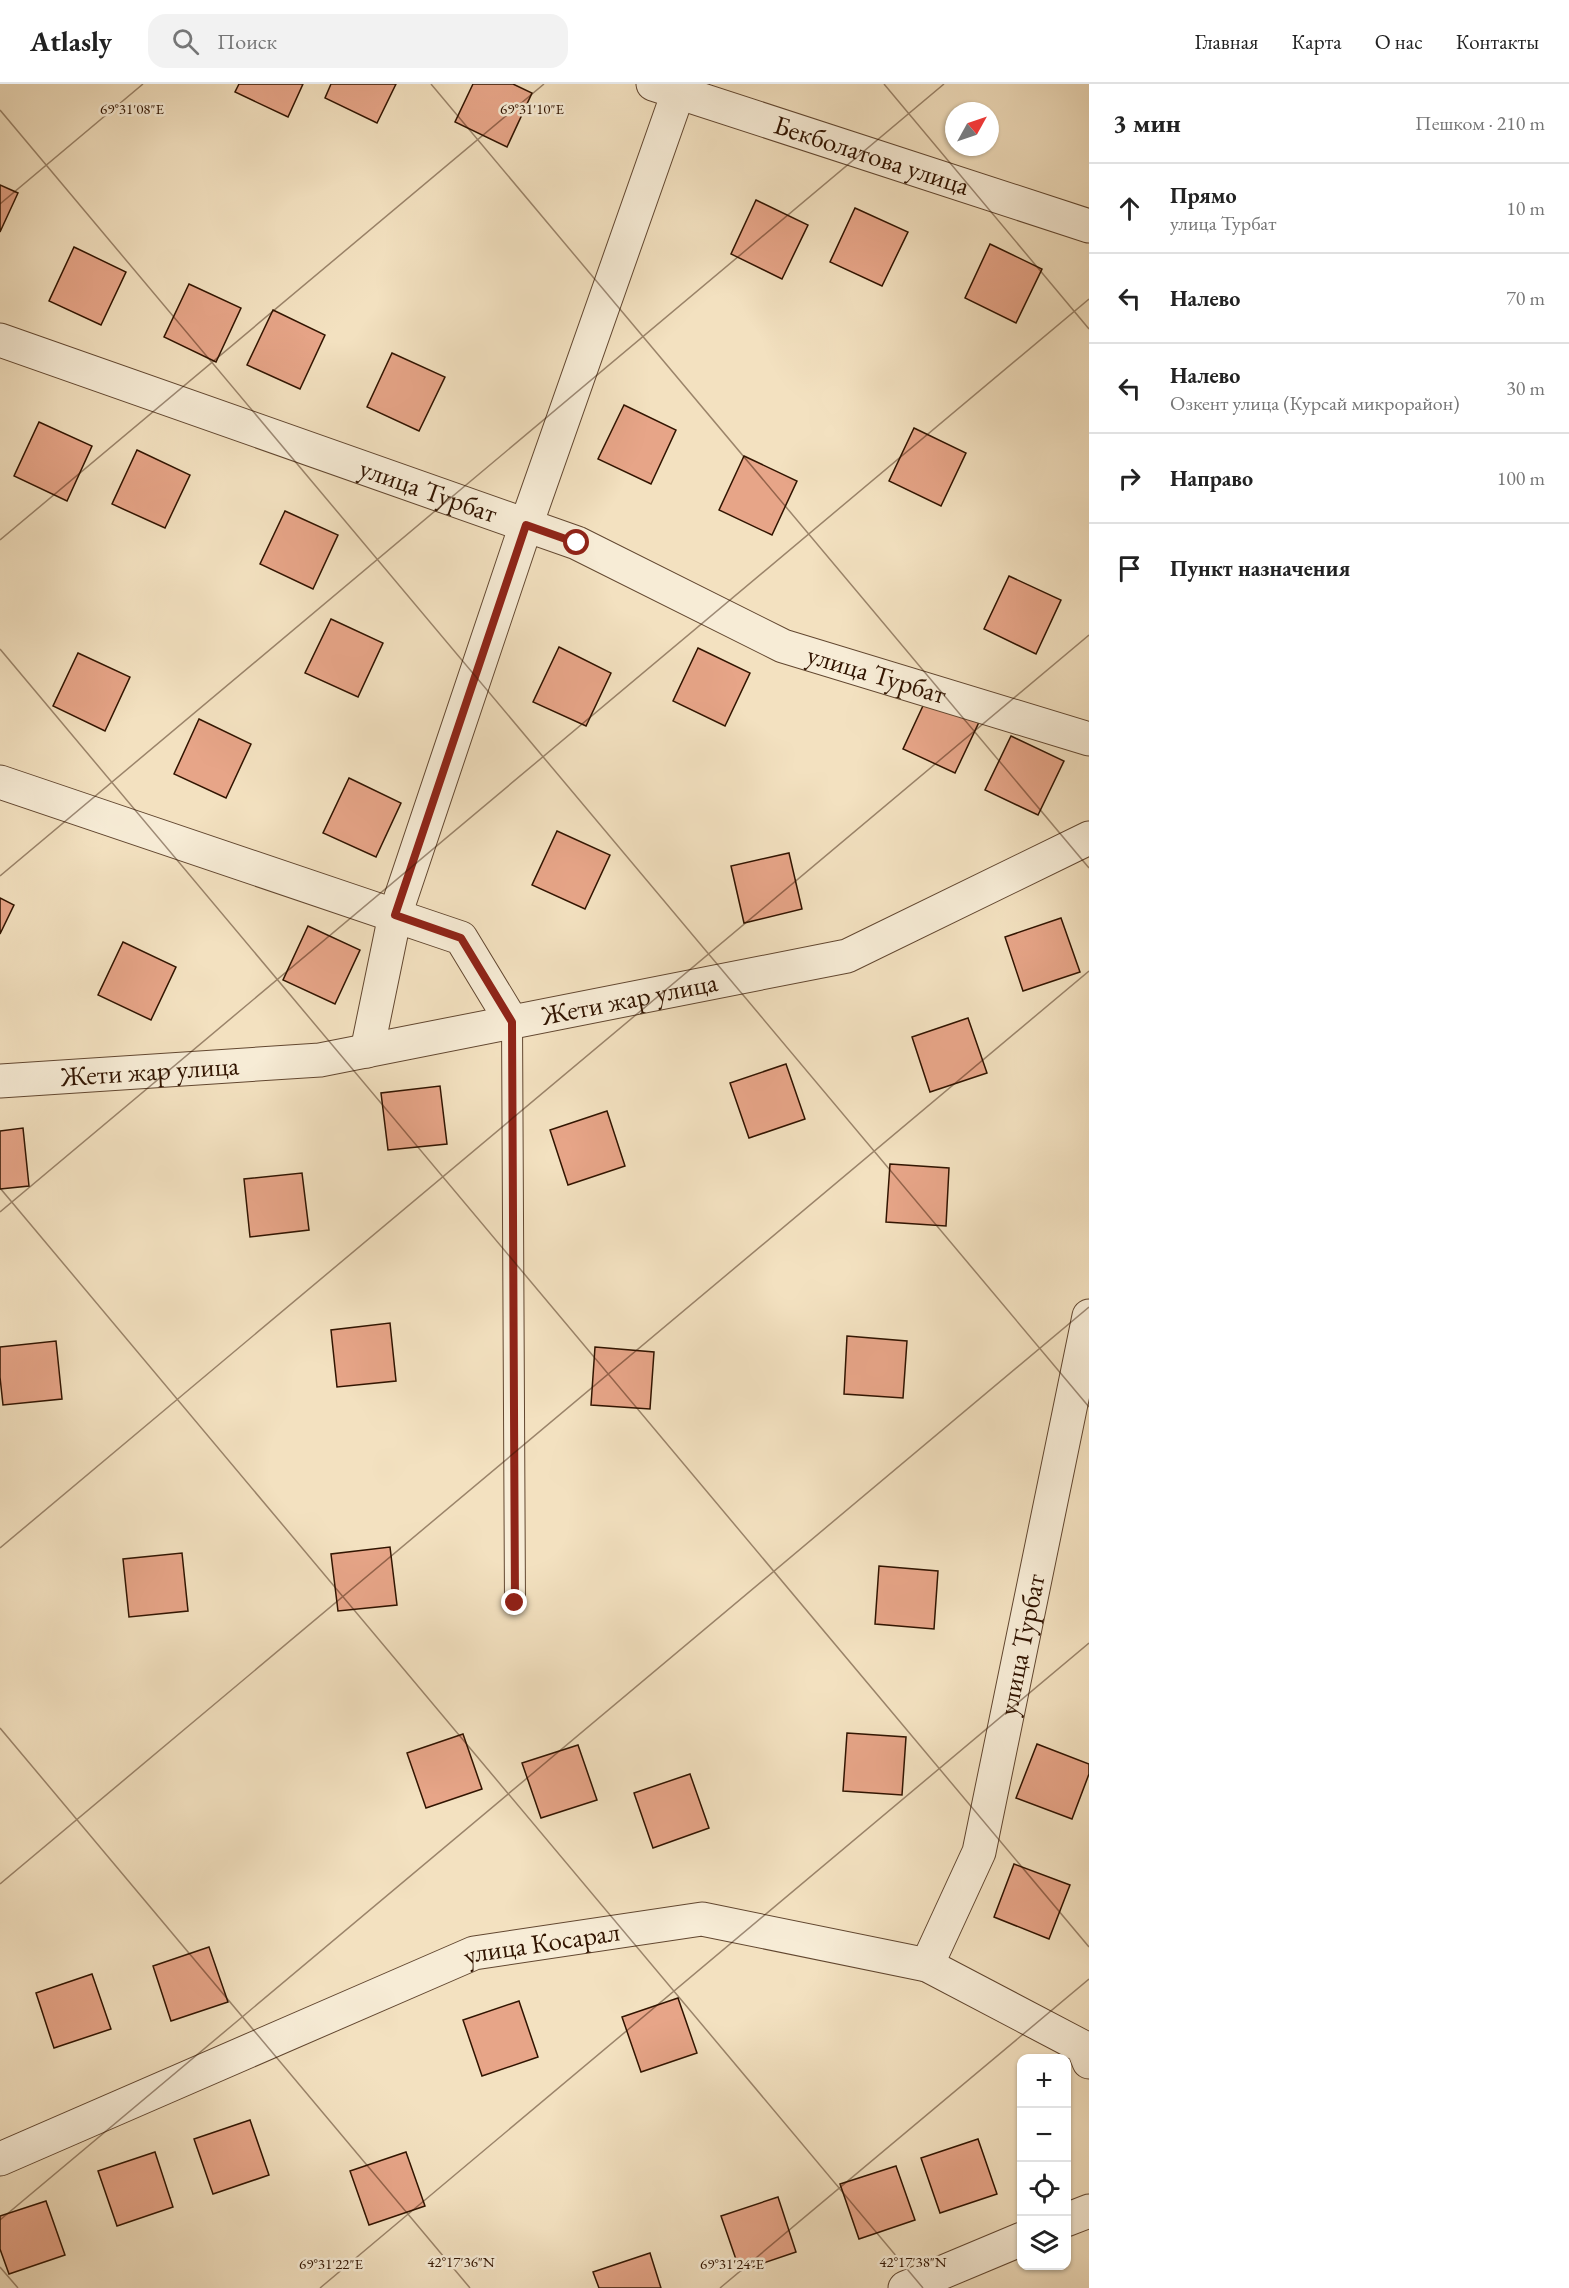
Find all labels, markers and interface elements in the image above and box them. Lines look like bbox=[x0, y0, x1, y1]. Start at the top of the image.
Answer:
search box bbox=[148, 14, 568, 68]
text: Atlasly bbox=[30, 23, 112, 59]
icon: search bbox=[169, 25, 202, 58]
text: Поиск bbox=[217, 27, 277, 56]
text: Главная bbox=[1194, 28, 1258, 55]
text: Карта bbox=[1291, 28, 1342, 55]
text: О нас bbox=[1375, 28, 1423, 55]
text: Контакты bbox=[1456, 28, 1539, 55]
text: 69°31'08"E bbox=[100, 99, 165, 118]
text: 69°31'10"E bbox=[500, 99, 565, 118]
north arrow bbox=[945, 102, 999, 156]
text: 3 мин bbox=[1113, 106, 1181, 140]
street label: Бекболатова улица bbox=[770, 107, 974, 203]
text: Пешком · 210 m bbox=[1415, 110, 1545, 136]
text: Прямо bbox=[1170, 181, 1237, 210]
icon: ahead bbox=[1113, 192, 1146, 225]
text: 10 m bbox=[1506, 195, 1545, 221]
text: улица Турбат bbox=[1170, 210, 1276, 236]
icon: left bbox=[1113, 282, 1146, 315]
text: Налево bbox=[1170, 284, 1240, 313]
text: 70 m bbox=[1506, 285, 1545, 311]
text: Налево bbox=[1170, 361, 1240, 390]
icon: left bbox=[1113, 372, 1146, 405]
text: 30 m bbox=[1506, 375, 1545, 401]
text: Озкент улица (Курсай микрорайон) bbox=[1170, 390, 1459, 416]
street label: улица Турбат bbox=[355, 450, 502, 531]
icon: right bbox=[1113, 462, 1146, 495]
text: Направо bbox=[1170, 464, 1253, 493]
text: 100 m bbox=[1497, 465, 1545, 491]
route start bbox=[563, 529, 589, 555]
icon: arrive bbox=[1113, 552, 1146, 585]
text: Пункт назначения bbox=[1170, 554, 1350, 583]
street label: улица Турбат bbox=[803, 636, 951, 712]
street label: Жети жар улица bbox=[537, 964, 721, 1033]
street label: Жети жар улица bbox=[58, 1047, 240, 1094]
street label: улица Турбат bbox=[989, 1571, 1053, 1719]
route end bbox=[501, 1589, 527, 1615]
street label: улица Косарал bbox=[457, 1914, 622, 1973]
map controls bbox=[1017, 2054, 1071, 2270]
button: + bbox=[1017, 2054, 1071, 2108]
button: − bbox=[1017, 2108, 1071, 2162]
button: locate bbox=[1017, 2162, 1071, 2216]
button: layers bbox=[1017, 2216, 1071, 2270]
text: 42°17'36"N bbox=[427, 2252, 495, 2271]
text: 42°17'38"N bbox=[879, 2252, 947, 2271]
text: 69°31'22"E bbox=[299, 2254, 364, 2273]
text: 69°31'24"E bbox=[700, 2254, 765, 2273]

